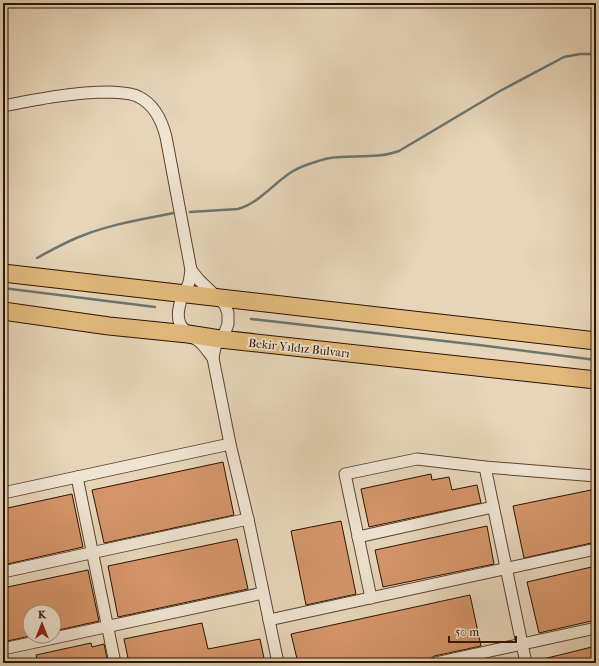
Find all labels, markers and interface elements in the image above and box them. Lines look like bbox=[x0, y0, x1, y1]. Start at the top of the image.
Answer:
street label: Bekir Yıldız Bulvarı bbox=[248, 336, 351, 360]
north arrow bbox=[22, 604, 62, 644]
text: K bbox=[38, 608, 47, 621]
scale bar bbox=[449, 618, 516, 644]
text: 50 m bbox=[455, 625, 479, 639]

